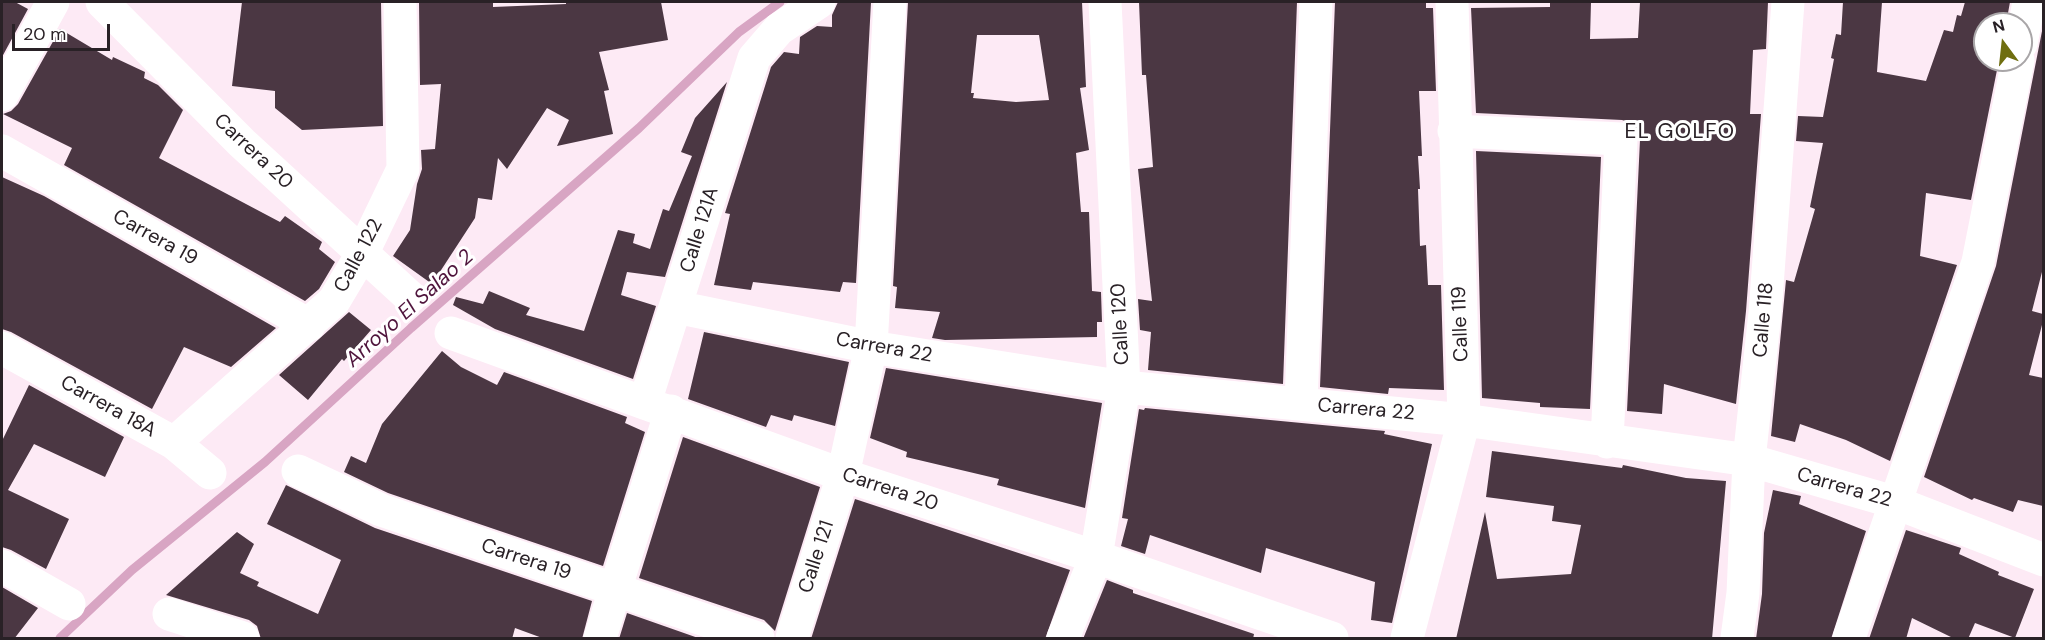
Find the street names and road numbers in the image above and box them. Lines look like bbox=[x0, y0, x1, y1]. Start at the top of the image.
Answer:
street label: Carrera 20 bbox=[208, 109, 298, 195]
street label: Calle 121A bbox=[676, 184, 724, 276]
street label: Carrera 19 bbox=[108, 205, 202, 271]
street label: Calle 122 bbox=[330, 215, 388, 297]
street label: Calle 118 bbox=[1749, 281, 1779, 359]
street label: Calle 120 bbox=[1107, 282, 1135, 366]
street label: Calle 119 bbox=[1448, 286, 1474, 362]
street label: Carrera 22 bbox=[834, 328, 934, 368]
street label: Carrera 18A bbox=[56, 371, 160, 443]
street label: Carrera 22 bbox=[1316, 394, 1416, 426]
street label: Carrera 20 bbox=[839, 463, 941, 517]
street label: Carrera 22 bbox=[1794, 463, 1894, 513]
street label: Calle 121 bbox=[794, 518, 840, 596]
street label: Carrera 19 bbox=[478, 534, 574, 586]

